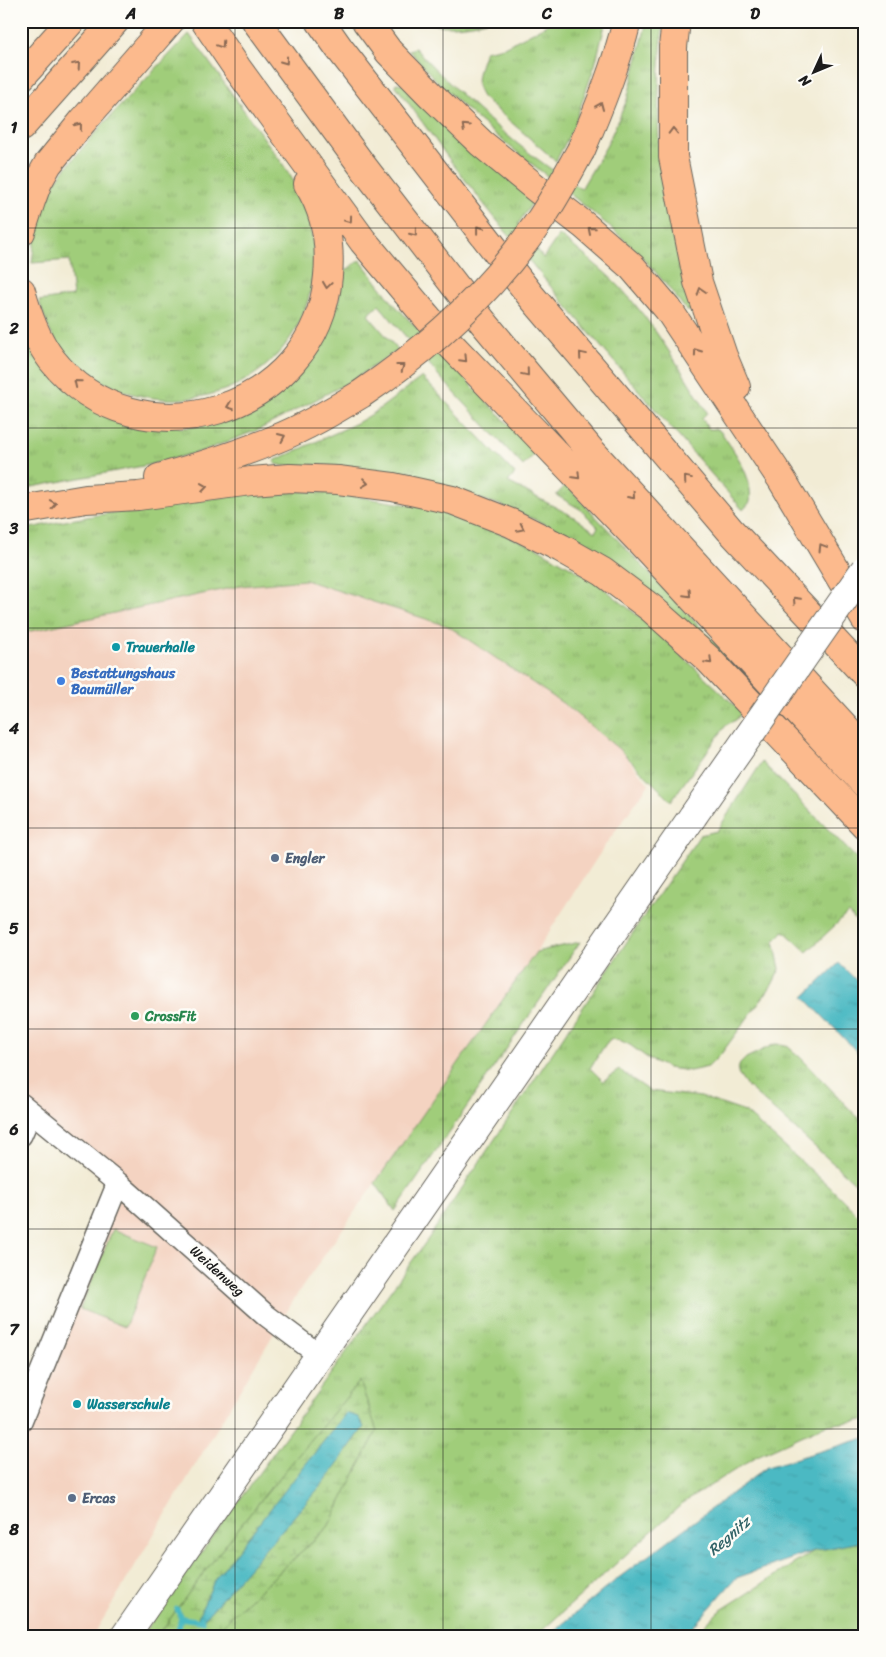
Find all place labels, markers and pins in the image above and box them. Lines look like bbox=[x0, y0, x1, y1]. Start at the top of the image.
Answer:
place label: Trauerhalle bbox=[126, 635, 196, 660]
marker: Trauerhalle bbox=[110, 641, 122, 653]
place label: Bestattungshaus Baumüller bbox=[71, 661, 176, 702]
marker: Bestattungshaus Baumüller bbox=[55, 675, 67, 687]
place label: Engler bbox=[285, 846, 326, 871]
marker: Engler bbox=[269, 852, 281, 864]
place label: CrossFit bbox=[144, 1004, 197, 1029]
marker: CrossFit bbox=[129, 1010, 141, 1022]
place label: Wasserschule bbox=[87, 1392, 171, 1417]
marker: Wasserschule bbox=[71, 1398, 83, 1410]
place label: Ercas bbox=[82, 1486, 116, 1511]
marker: Ercas bbox=[66, 1492, 78, 1504]

